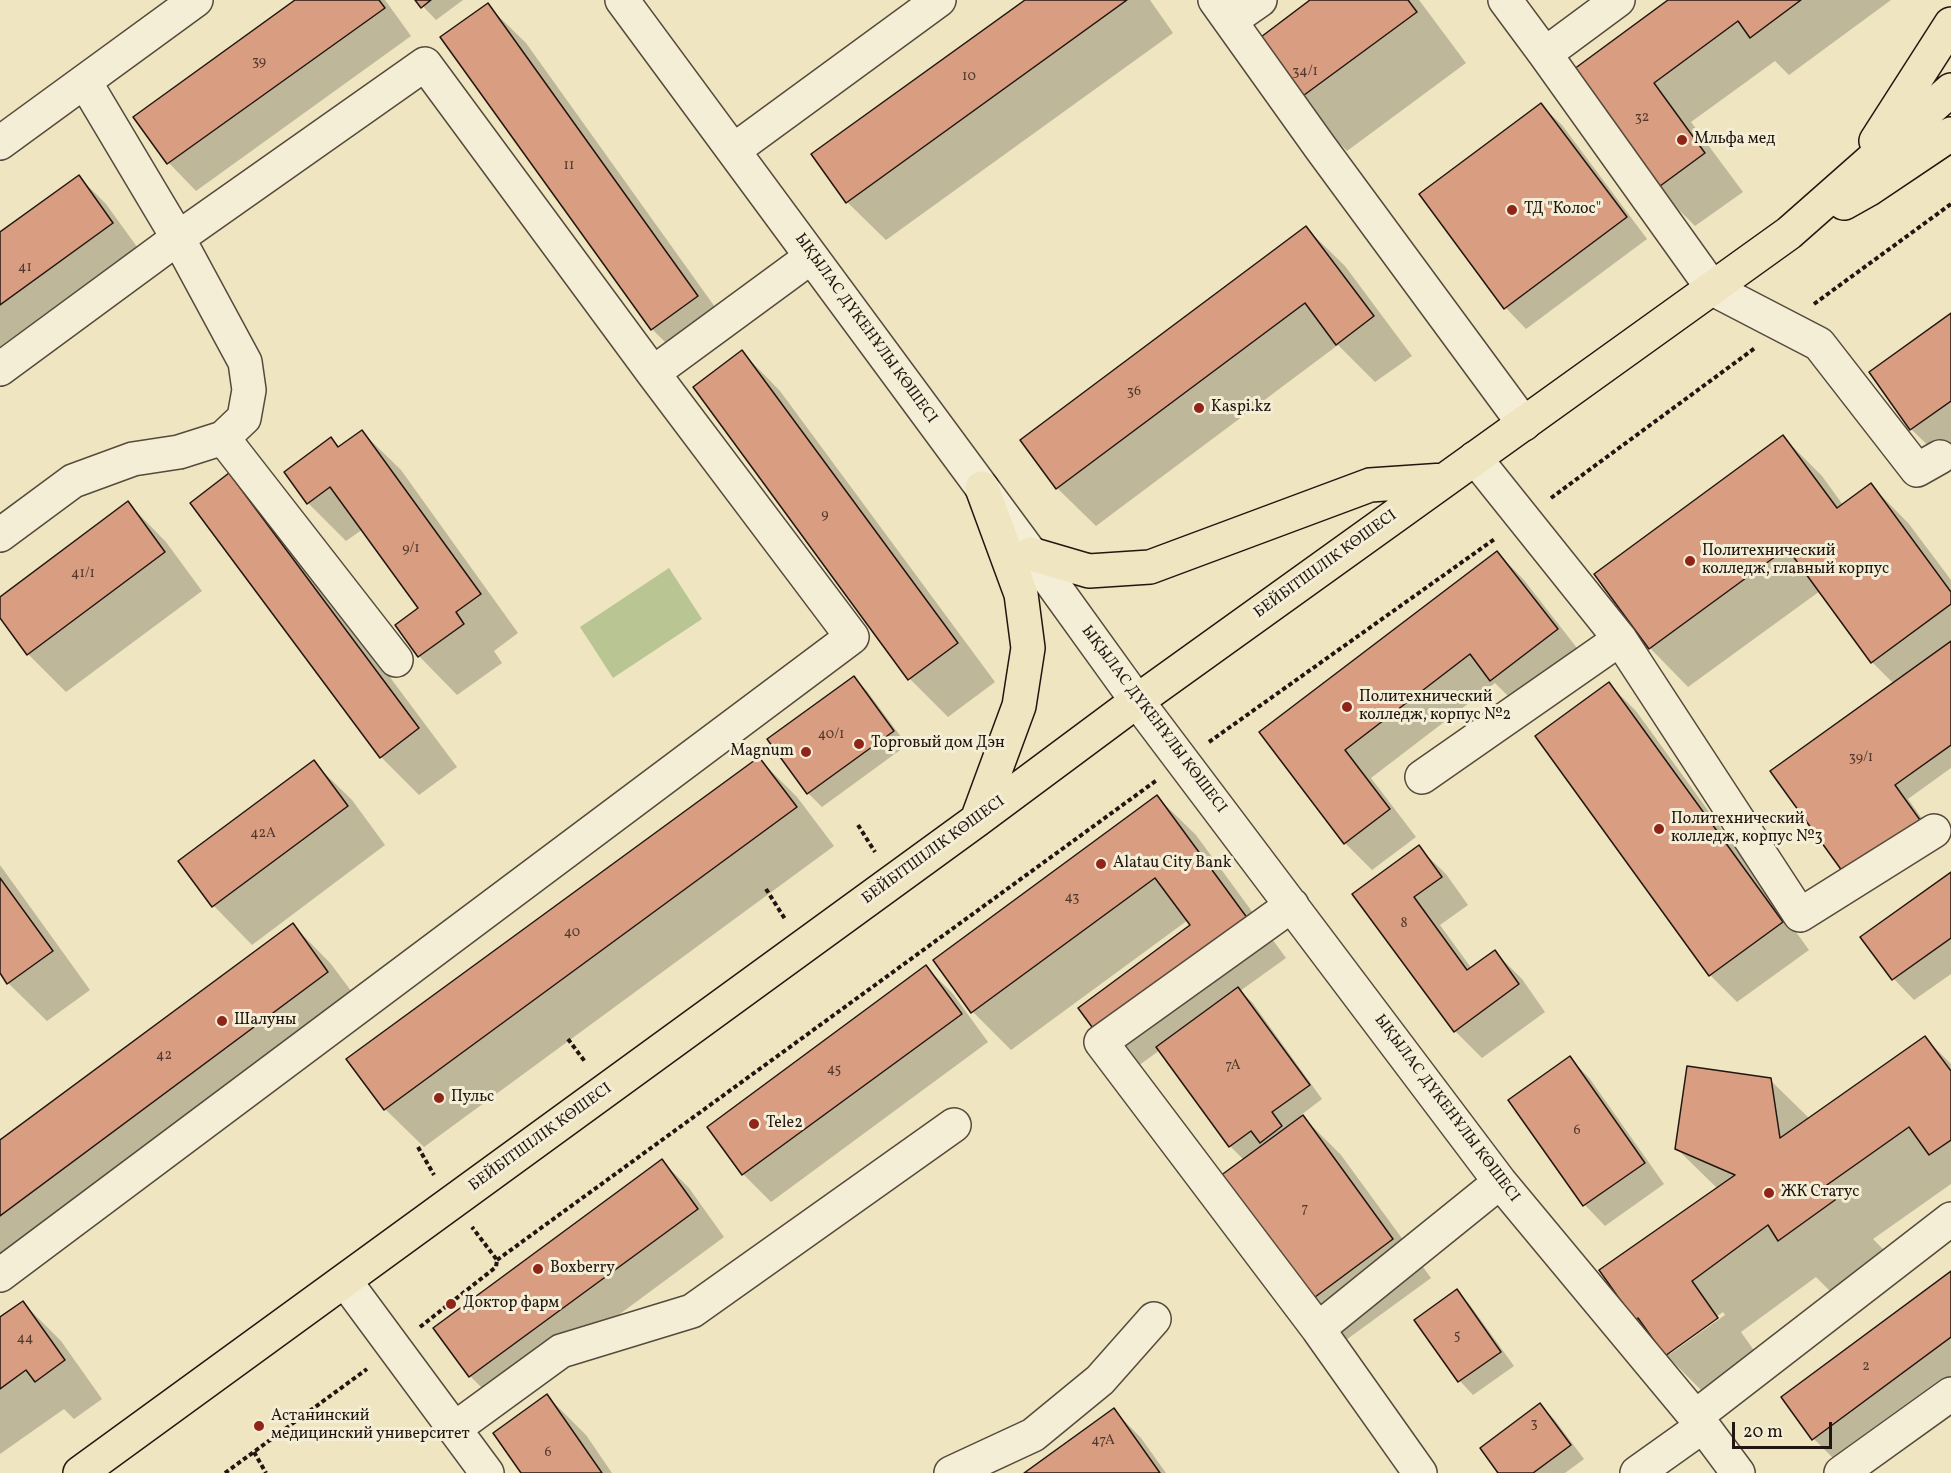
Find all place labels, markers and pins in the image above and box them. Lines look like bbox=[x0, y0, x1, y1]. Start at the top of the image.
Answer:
place label: Мльфа мед bbox=[1694, 130, 1775, 150]
marker: Мльфа мед bbox=[1675, 133, 1689, 147]
place label: ТД "Колос" bbox=[1524, 200, 1601, 220]
marker: ТД "Колос" bbox=[1505, 203, 1519, 217]
place label: Kaspi.kz bbox=[1211, 398, 1271, 418]
marker: Kaspi.kz bbox=[1192, 401, 1206, 415]
place label: Политехнический колледж, главный корпус bbox=[1702, 542, 1889, 580]
marker: Политехнический колледж, главный корпус bbox=[1683, 554, 1697, 568]
place label: Политехнический колледж, корпус №2 bbox=[1359, 688, 1511, 726]
marker: Политехнический колледж, корпус №2 bbox=[1340, 700, 1354, 714]
place label: Торговый дом Дэн bbox=[871, 734, 1005, 754]
marker: Торговый дом Дэн bbox=[852, 737, 866, 751]
place label: Magnum bbox=[730, 742, 794, 762]
marker: Magnum bbox=[799, 745, 813, 759]
place label: Политехнический колледж, корпус №3 bbox=[1671, 810, 1823, 848]
marker: Политехнический колледж, корпус №3 bbox=[1652, 822, 1666, 836]
place label: Alatau City Bank bbox=[1113, 854, 1232, 874]
marker: Alatau City Bank bbox=[1094, 857, 1108, 871]
place label: Шалуны bbox=[234, 1011, 296, 1031]
marker: Шалуны bbox=[215, 1014, 229, 1028]
place label: Пульс bbox=[451, 1088, 494, 1108]
marker: Пульс bbox=[432, 1091, 446, 1105]
place label: Tele2 bbox=[766, 1114, 803, 1134]
marker: Tele2 bbox=[747, 1117, 761, 1131]
place label: ЖК Статус bbox=[1781, 1183, 1859, 1203]
marker: ЖК Статус bbox=[1762, 1186, 1776, 1200]
place label: Boxberry bbox=[550, 1259, 615, 1279]
marker: Boxberry bbox=[531, 1262, 545, 1276]
place label: Доктор фарм bbox=[463, 1294, 559, 1314]
marker: Доктор фарм bbox=[444, 1297, 458, 1311]
place label: Астанинский медицинский университет bbox=[271, 1407, 469, 1445]
marker: Астанинский медицинский университет bbox=[252, 1419, 266, 1433]

